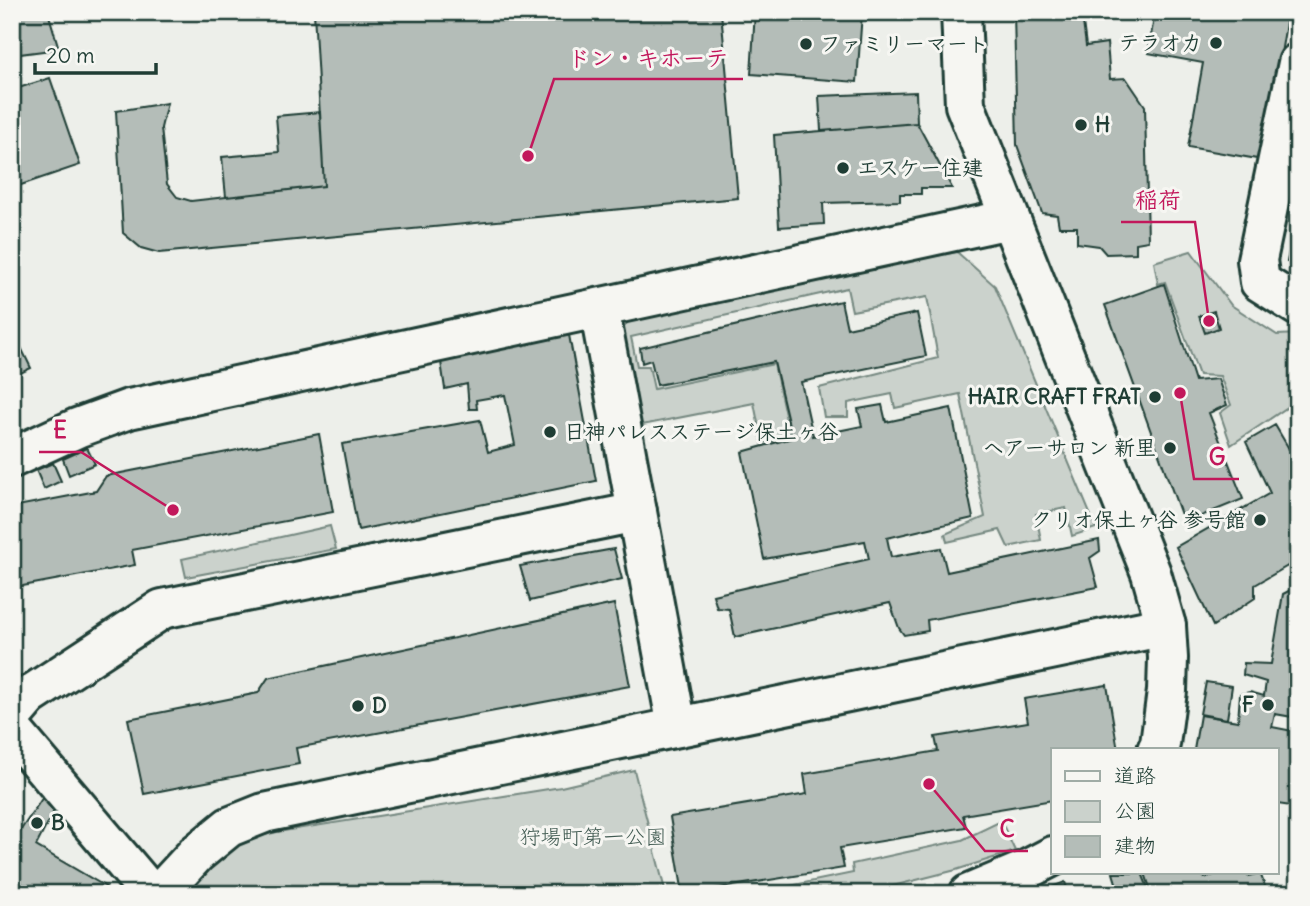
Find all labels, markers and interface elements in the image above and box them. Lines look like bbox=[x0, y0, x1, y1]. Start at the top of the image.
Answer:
place label: テラオカ bbox=[1118, 29, 1202, 56]
place label: ファミリーマート bbox=[820, 30, 989, 57]
scale bar bbox=[35, 32, 156, 76]
callout: ドン・キホーテ bbox=[554, 35, 743, 79]
marker: テラオカ bbox=[1208, 35, 1224, 51]
marker: ファミリーマート bbox=[798, 36, 814, 52]
text: 20 m bbox=[46, 42, 95, 69]
text: ドン・キホーテ bbox=[568, 43, 729, 72]
place label: H bbox=[1095, 111, 1110, 138]
marker: H bbox=[1073, 117, 1089, 133]
place label: エスケー住建 bbox=[857, 154, 983, 181]
marker: エスケー住建 bbox=[835, 160, 851, 176]
callout: 稲荷 bbox=[1121, 178, 1195, 222]
text: 稲荷 bbox=[1135, 185, 1181, 214]
place label: HAIR CRAFT FRAT bbox=[968, 383, 1141, 410]
marker: HAIR CRAFT FRAT bbox=[1147, 389, 1163, 405]
callout: E bbox=[39, 408, 81, 452]
text: E bbox=[53, 415, 67, 444]
place label: 日神パレスステージ保土ヶ谷 bbox=[564, 418, 839, 445]
marker: 日神パレスステージ保土ヶ谷 bbox=[542, 424, 558, 440]
place label: ヘアーサロン 新里 bbox=[983, 434, 1156, 461]
callout: G bbox=[1194, 435, 1239, 479]
marker: ヘアーサロン 新里 bbox=[1162, 440, 1178, 456]
text: G bbox=[1209, 442, 1225, 471]
place label: クリオ保土ヶ谷 参号館 bbox=[1031, 506, 1246, 533]
marker: クリオ保土ヶ谷 参号館 bbox=[1252, 512, 1268, 528]
place label: F bbox=[1242, 691, 1254, 718]
place label: D bbox=[372, 692, 387, 719]
marker: F bbox=[1260, 697, 1276, 713]
marker: D bbox=[350, 698, 366, 714]
legend bbox=[1051, 748, 1278, 874]
text: 道路 bbox=[1114, 762, 1156, 789]
text: 公園 bbox=[1114, 797, 1156, 824]
callout: C bbox=[985, 807, 1028, 851]
place label: B bbox=[51, 809, 65, 836]
text: C bbox=[999, 814, 1015, 843]
marker: B bbox=[29, 815, 45, 831]
park label: 狩場町第一公園 bbox=[520, 823, 667, 850]
text: 建物 bbox=[1114, 832, 1156, 859]

